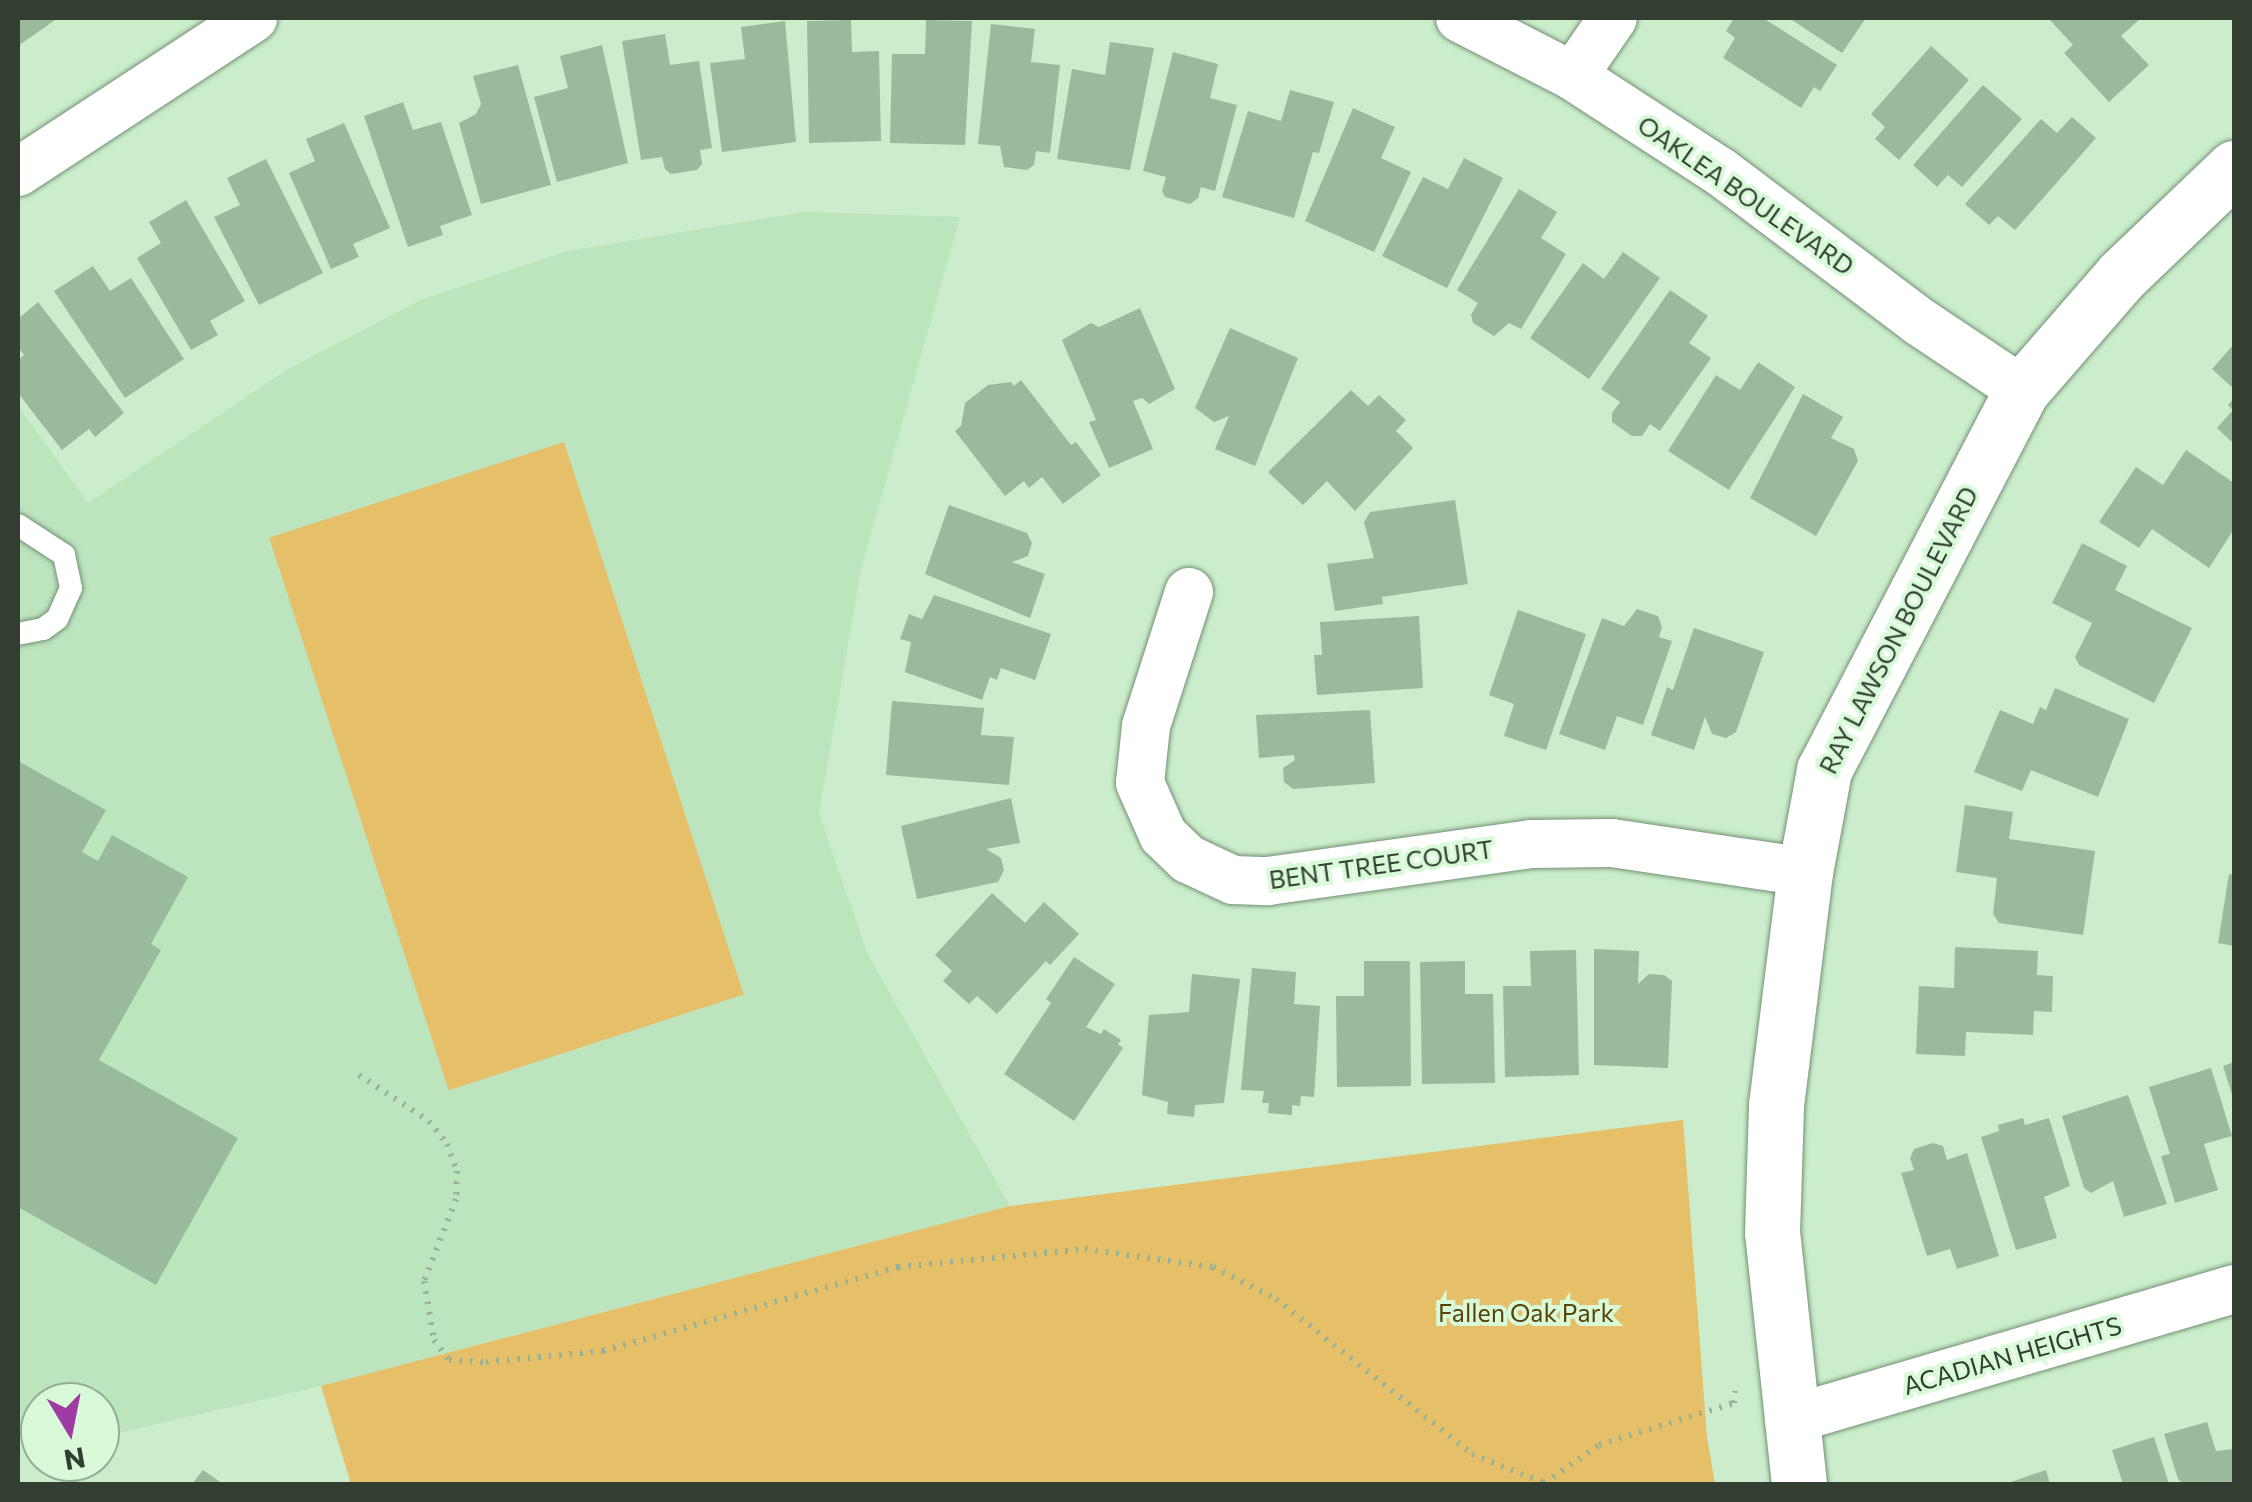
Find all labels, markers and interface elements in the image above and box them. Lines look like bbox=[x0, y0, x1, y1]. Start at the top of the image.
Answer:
street label: OAKLEA BOULEVARD bbox=[1632, 109, 1860, 281]
street label: RAY LAWSON BOULEVARD bbox=[1812, 481, 1984, 779]
street label: BENT TREE COURT bbox=[1267, 833, 1495, 895]
park label: Fallen Oak Park bbox=[1438, 1297, 1614, 1327]
street label: ACADIAN HEIGHTS bbox=[1899, 1310, 2125, 1400]
north arrow bbox=[20, 1382, 120, 1482]
text: N bbox=[62, 1441, 88, 1478]

